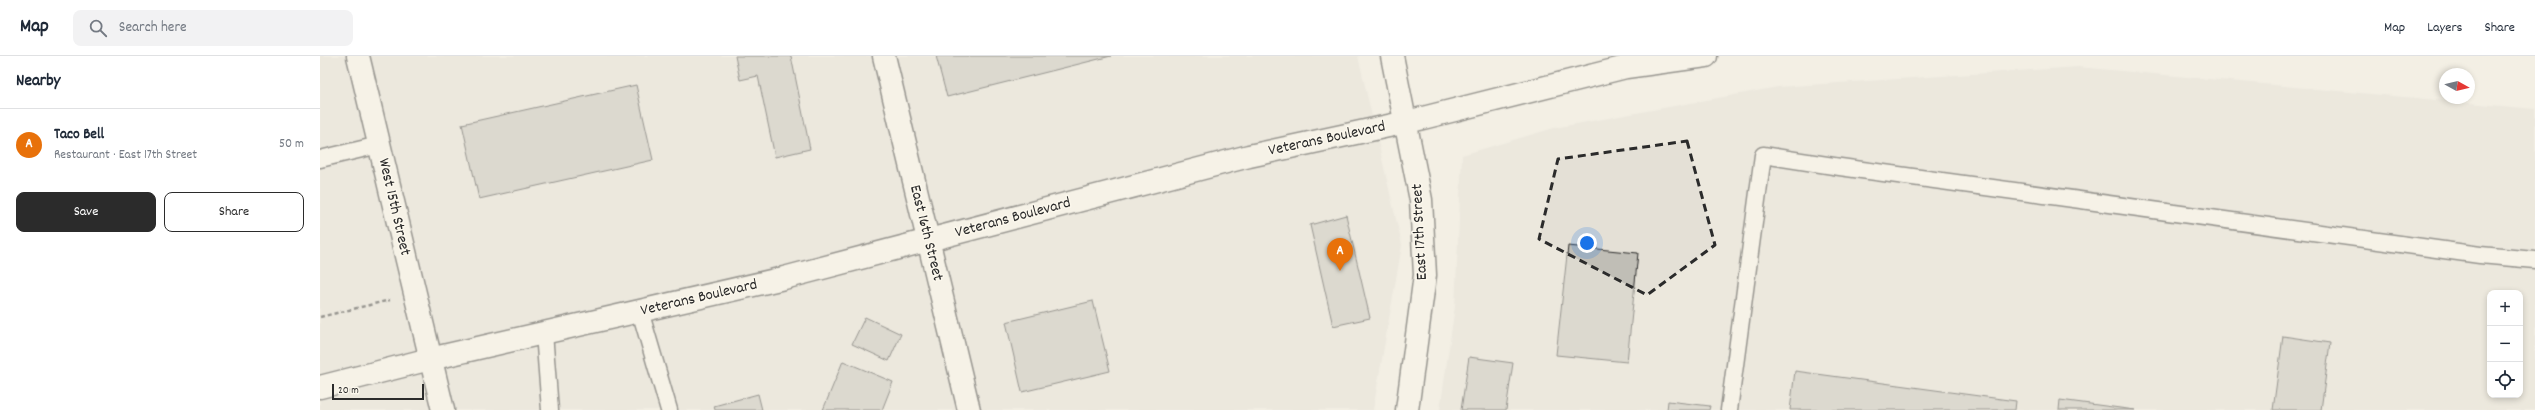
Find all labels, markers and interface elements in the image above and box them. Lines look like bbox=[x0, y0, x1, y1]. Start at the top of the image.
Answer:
search box bbox=[73, 10, 353, 46]
text: Map bbox=[20, 14, 49, 41]
icon: search bbox=[87, 17, 109, 39]
text: Search here bbox=[119, 17, 187, 39]
text: Map bbox=[2384, 18, 2405, 38]
text: Layers bbox=[2427, 18, 2462, 38]
text: Share bbox=[2484, 18, 2515, 38]
north arrow bbox=[2439, 68, 2475, 104]
text: Nearby bbox=[16, 70, 60, 94]
street label: Veterans Boulevard bbox=[1266, 115, 1388, 163]
text: Taco Bell bbox=[54, 124, 104, 146]
text: A bbox=[25, 135, 33, 154]
text: 50 m bbox=[279, 135, 304, 154]
text: Restaurant · East 17th Street bbox=[54, 146, 197, 165]
street label: West 15th Street bbox=[372, 156, 416, 258]
street label: East 16th Street bbox=[903, 183, 949, 284]
street label: East 17th Street bbox=[1406, 183, 1434, 281]
street label: Veterans Boulevard bbox=[953, 191, 1073, 245]
button: Save bbox=[16, 192, 156, 232]
button: Share bbox=[164, 192, 304, 232]
your location bbox=[1577, 233, 1597, 253]
pin: A bbox=[1327, 238, 1353, 271]
street label: Veterans Boulevard bbox=[638, 273, 760, 323]
map controls bbox=[2487, 290, 2523, 398]
button: + bbox=[2487, 290, 2523, 326]
button: − bbox=[2487, 326, 2523, 362]
button: locate bbox=[2487, 362, 2523, 398]
scale bar bbox=[332, 382, 424, 401]
text: 20 m bbox=[338, 383, 359, 399]

